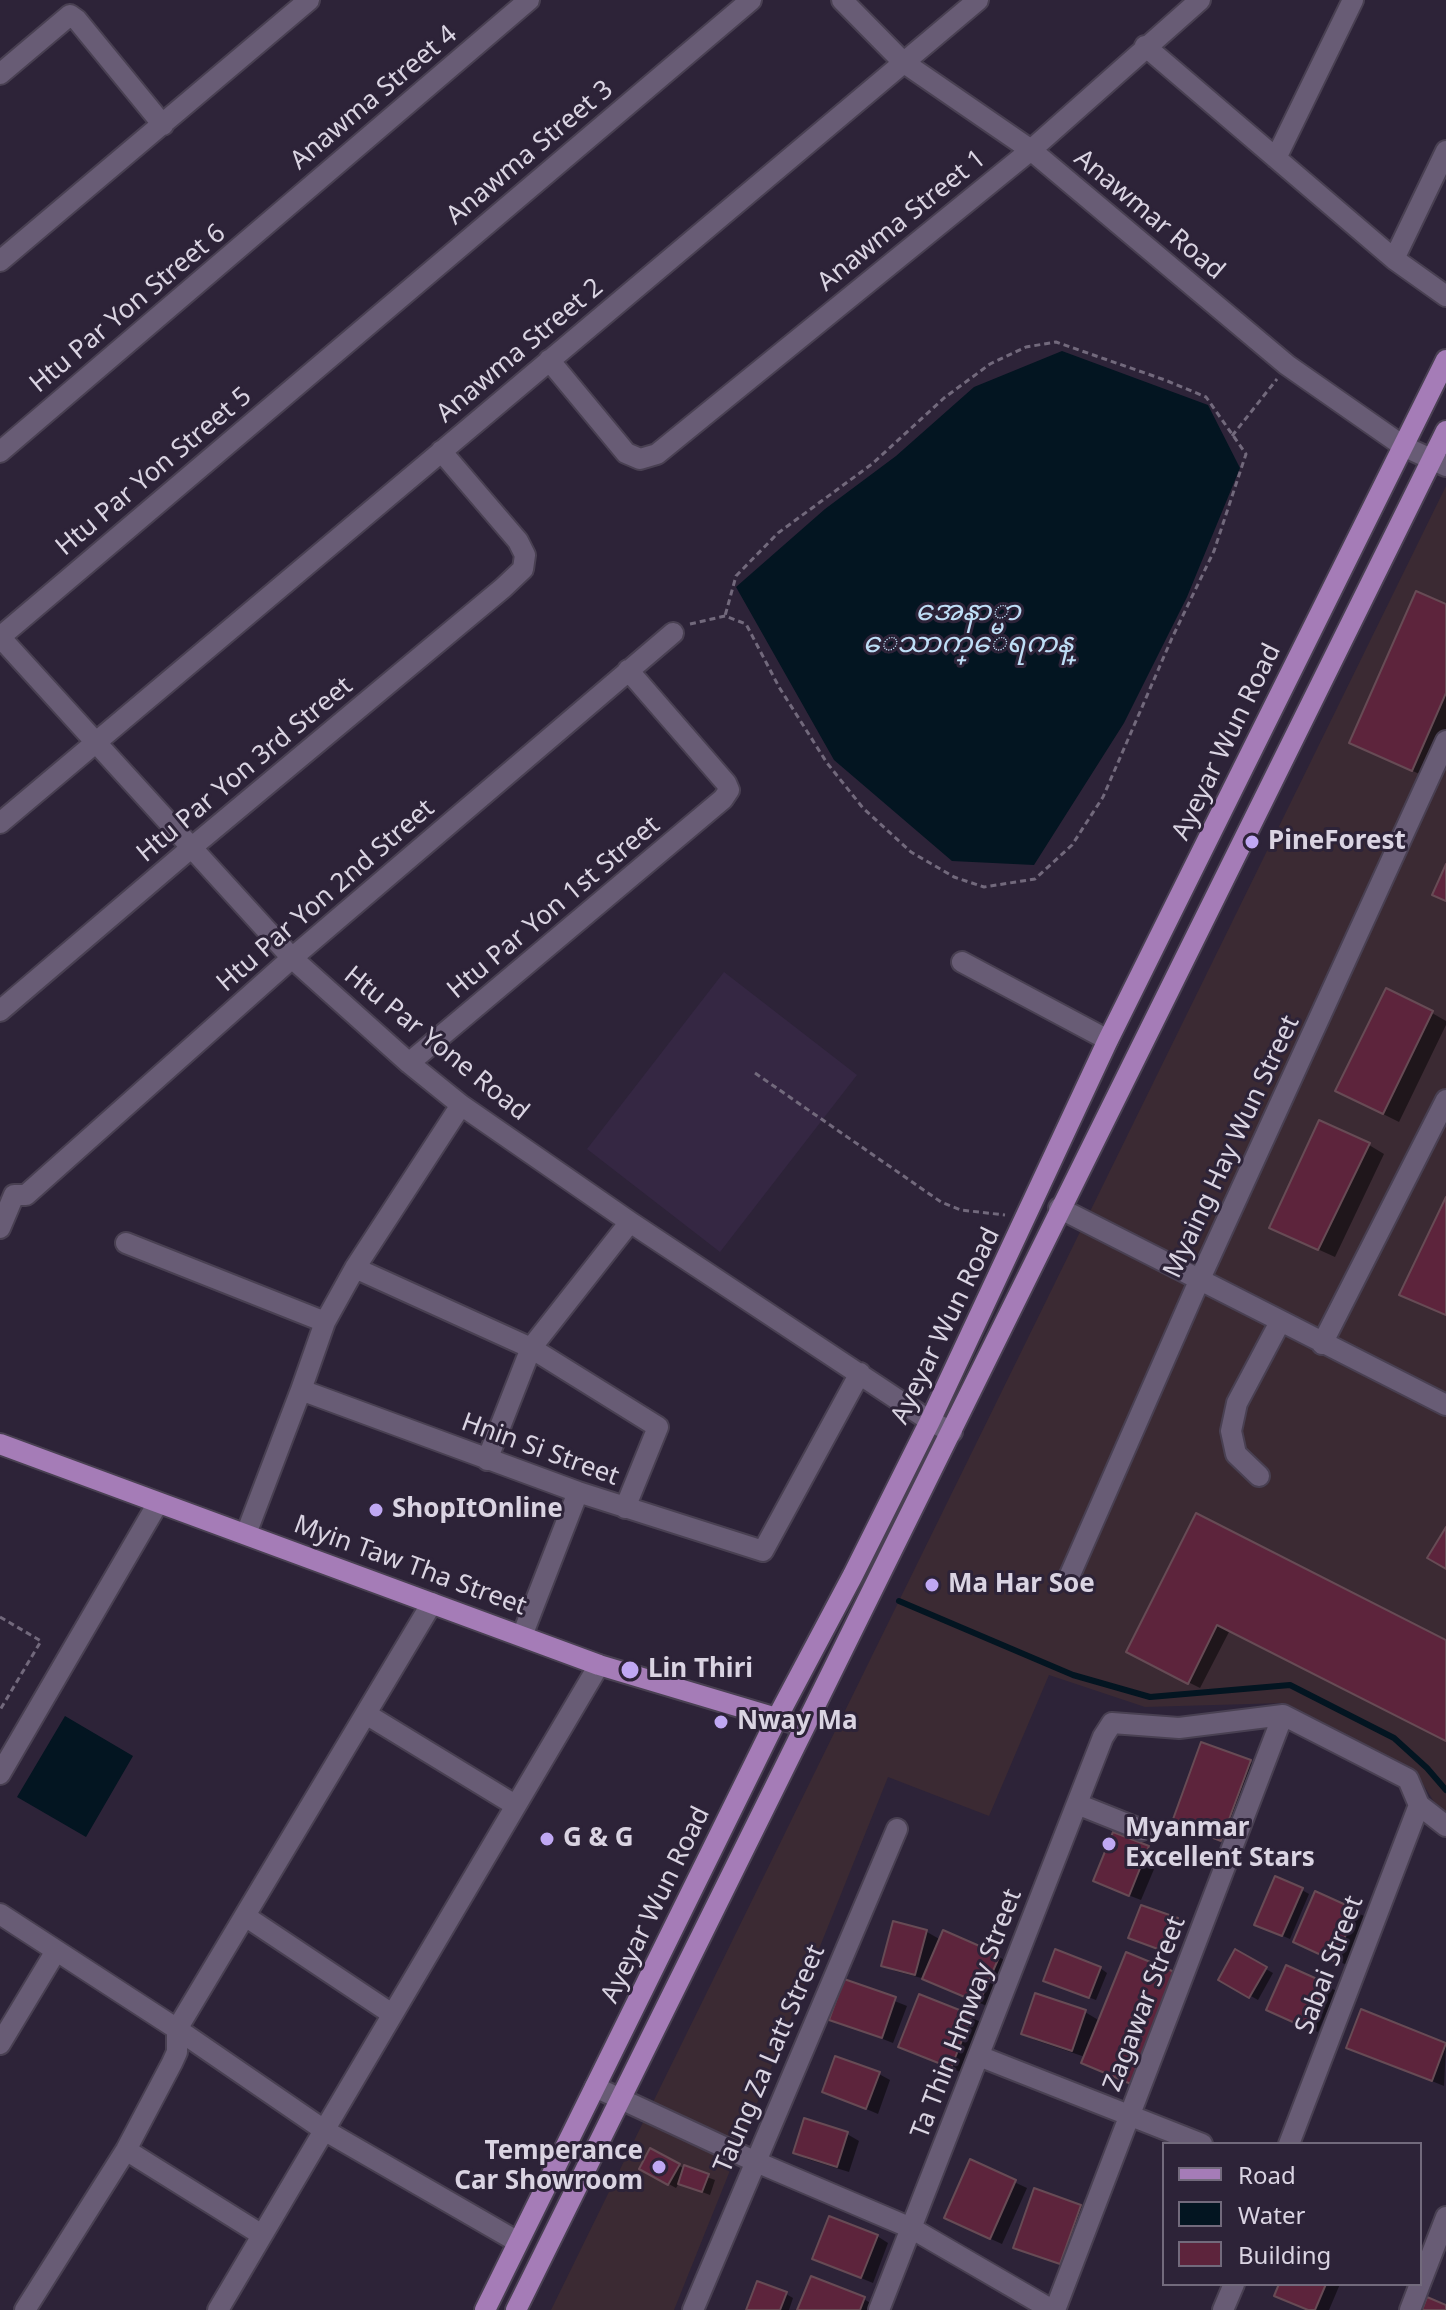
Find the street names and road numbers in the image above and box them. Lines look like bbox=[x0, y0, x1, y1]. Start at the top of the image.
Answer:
street label: Anawma Street 4 bbox=[284, 19, 464, 177]
street label: Anawma Street 3 bbox=[440, 74, 620, 232]
street label: Anawmar Road bbox=[1068, 143, 1230, 287]
street label: Anawma Street 1 bbox=[812, 144, 992, 298]
street label: Htu Par Yon Street 6 bbox=[24, 218, 232, 400]
street label: Anawma Street 2 bbox=[430, 272, 610, 430]
street label: Htu Par Yon Street 5 bbox=[50, 381, 258, 563]
street label: Ayeyar Wun Road bbox=[1166, 639, 1288, 845]
street label: Htu Par Yon 3rd Street bbox=[131, 671, 359, 869]
street label: Htu Par Yon 2nd Street bbox=[211, 793, 441, 999]
street label: Htu Par Yon 1st Street bbox=[442, 810, 666, 1006]
street label: Htu Par Yone Road bbox=[337, 960, 535, 1128]
street label: Myaing Hay Wun Street bbox=[1157, 1011, 1307, 1283]
street label: Ayeyar Wun Road bbox=[885, 1223, 1007, 1429]
street label: Hnin Si Street bbox=[457, 1407, 623, 1493]
street label: Myin Taw Tha Street bbox=[290, 1509, 530, 1623]
street label: Ayeyar Wun Road bbox=[595, 1802, 717, 2008]
street label: Ta Thin Hmway Street bbox=[905, 1885, 1029, 2143]
street label: Sabai Street bbox=[1289, 1891, 1371, 2039]
street label: Zagawar Street bbox=[1097, 1912, 1193, 2096]
street label: Taung Za Latt Street bbox=[708, 1940, 832, 2178]

